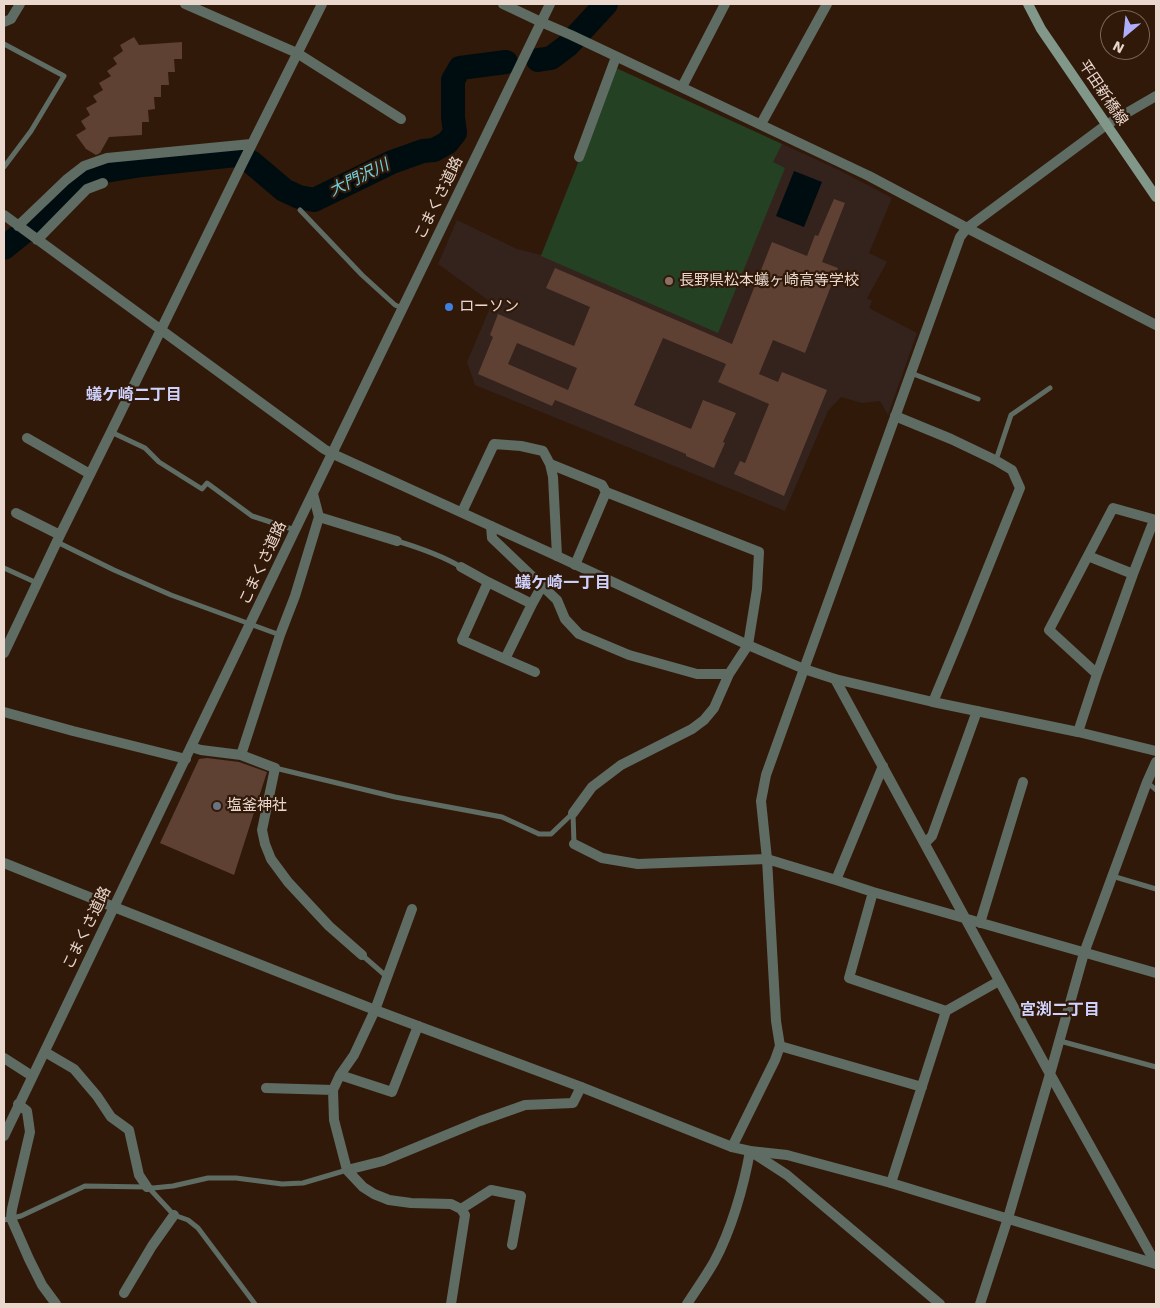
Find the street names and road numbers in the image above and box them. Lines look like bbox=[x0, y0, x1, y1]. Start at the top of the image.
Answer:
street label: 平田新橋線 bbox=[1075, 57, 1131, 129]
street label: こまくさ道路 bbox=[411, 154, 467, 242]
street label: こまくさ道路 bbox=[236, 518, 290, 608]
street label: こまくさ道路 bbox=[59, 884, 115, 972]

